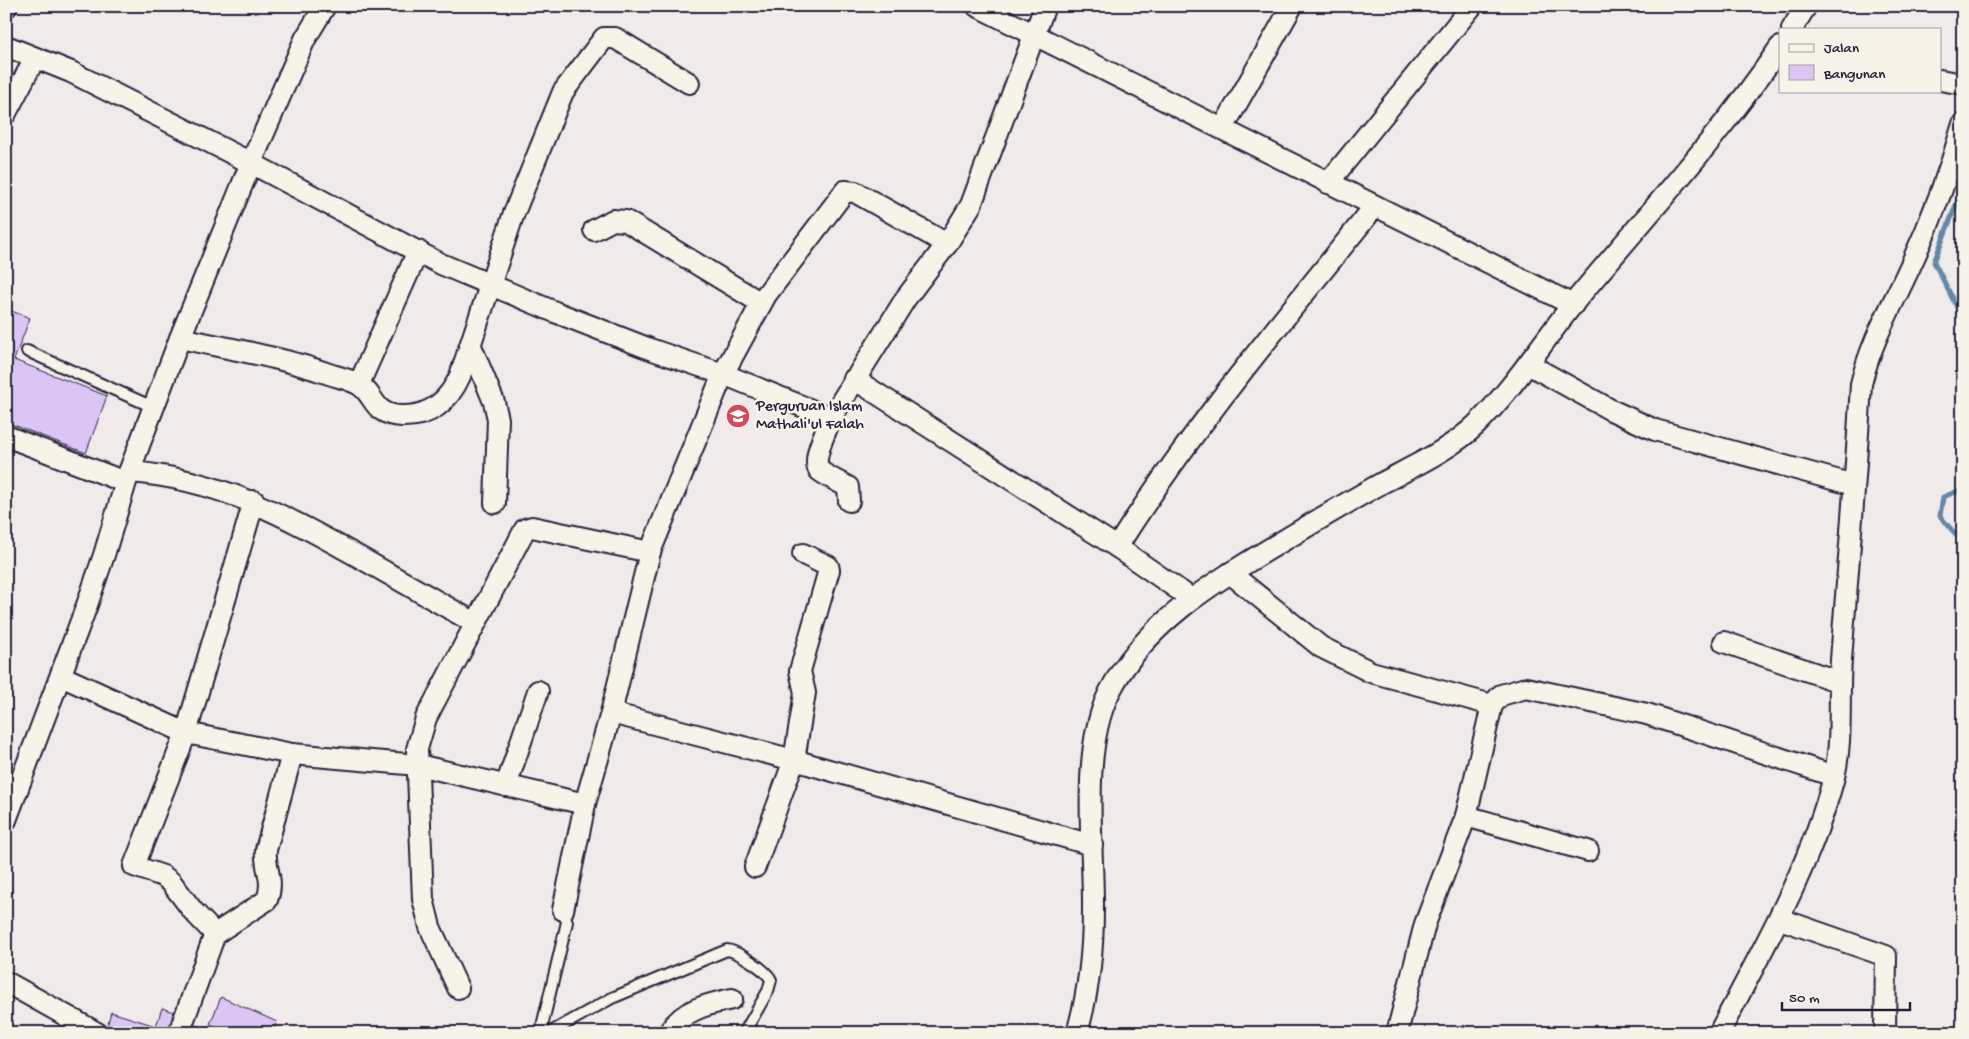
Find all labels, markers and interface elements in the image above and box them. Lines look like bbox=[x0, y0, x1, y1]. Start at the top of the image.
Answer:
legend bbox=[1779, 28, 1942, 92]
text: Jalan bbox=[1824, 40, 1859, 58]
text: Bangunan bbox=[1823, 66, 1885, 84]
place label: Perguruan Islam Mathali'ul Falah bbox=[755, 398, 864, 435]
school or university icon: Perguruan Islam Mathali'ul Falah bbox=[725, 403, 751, 429]
scale bar bbox=[1782, 979, 1909, 1011]
text: 50 m bbox=[1789, 990, 1820, 1008]

